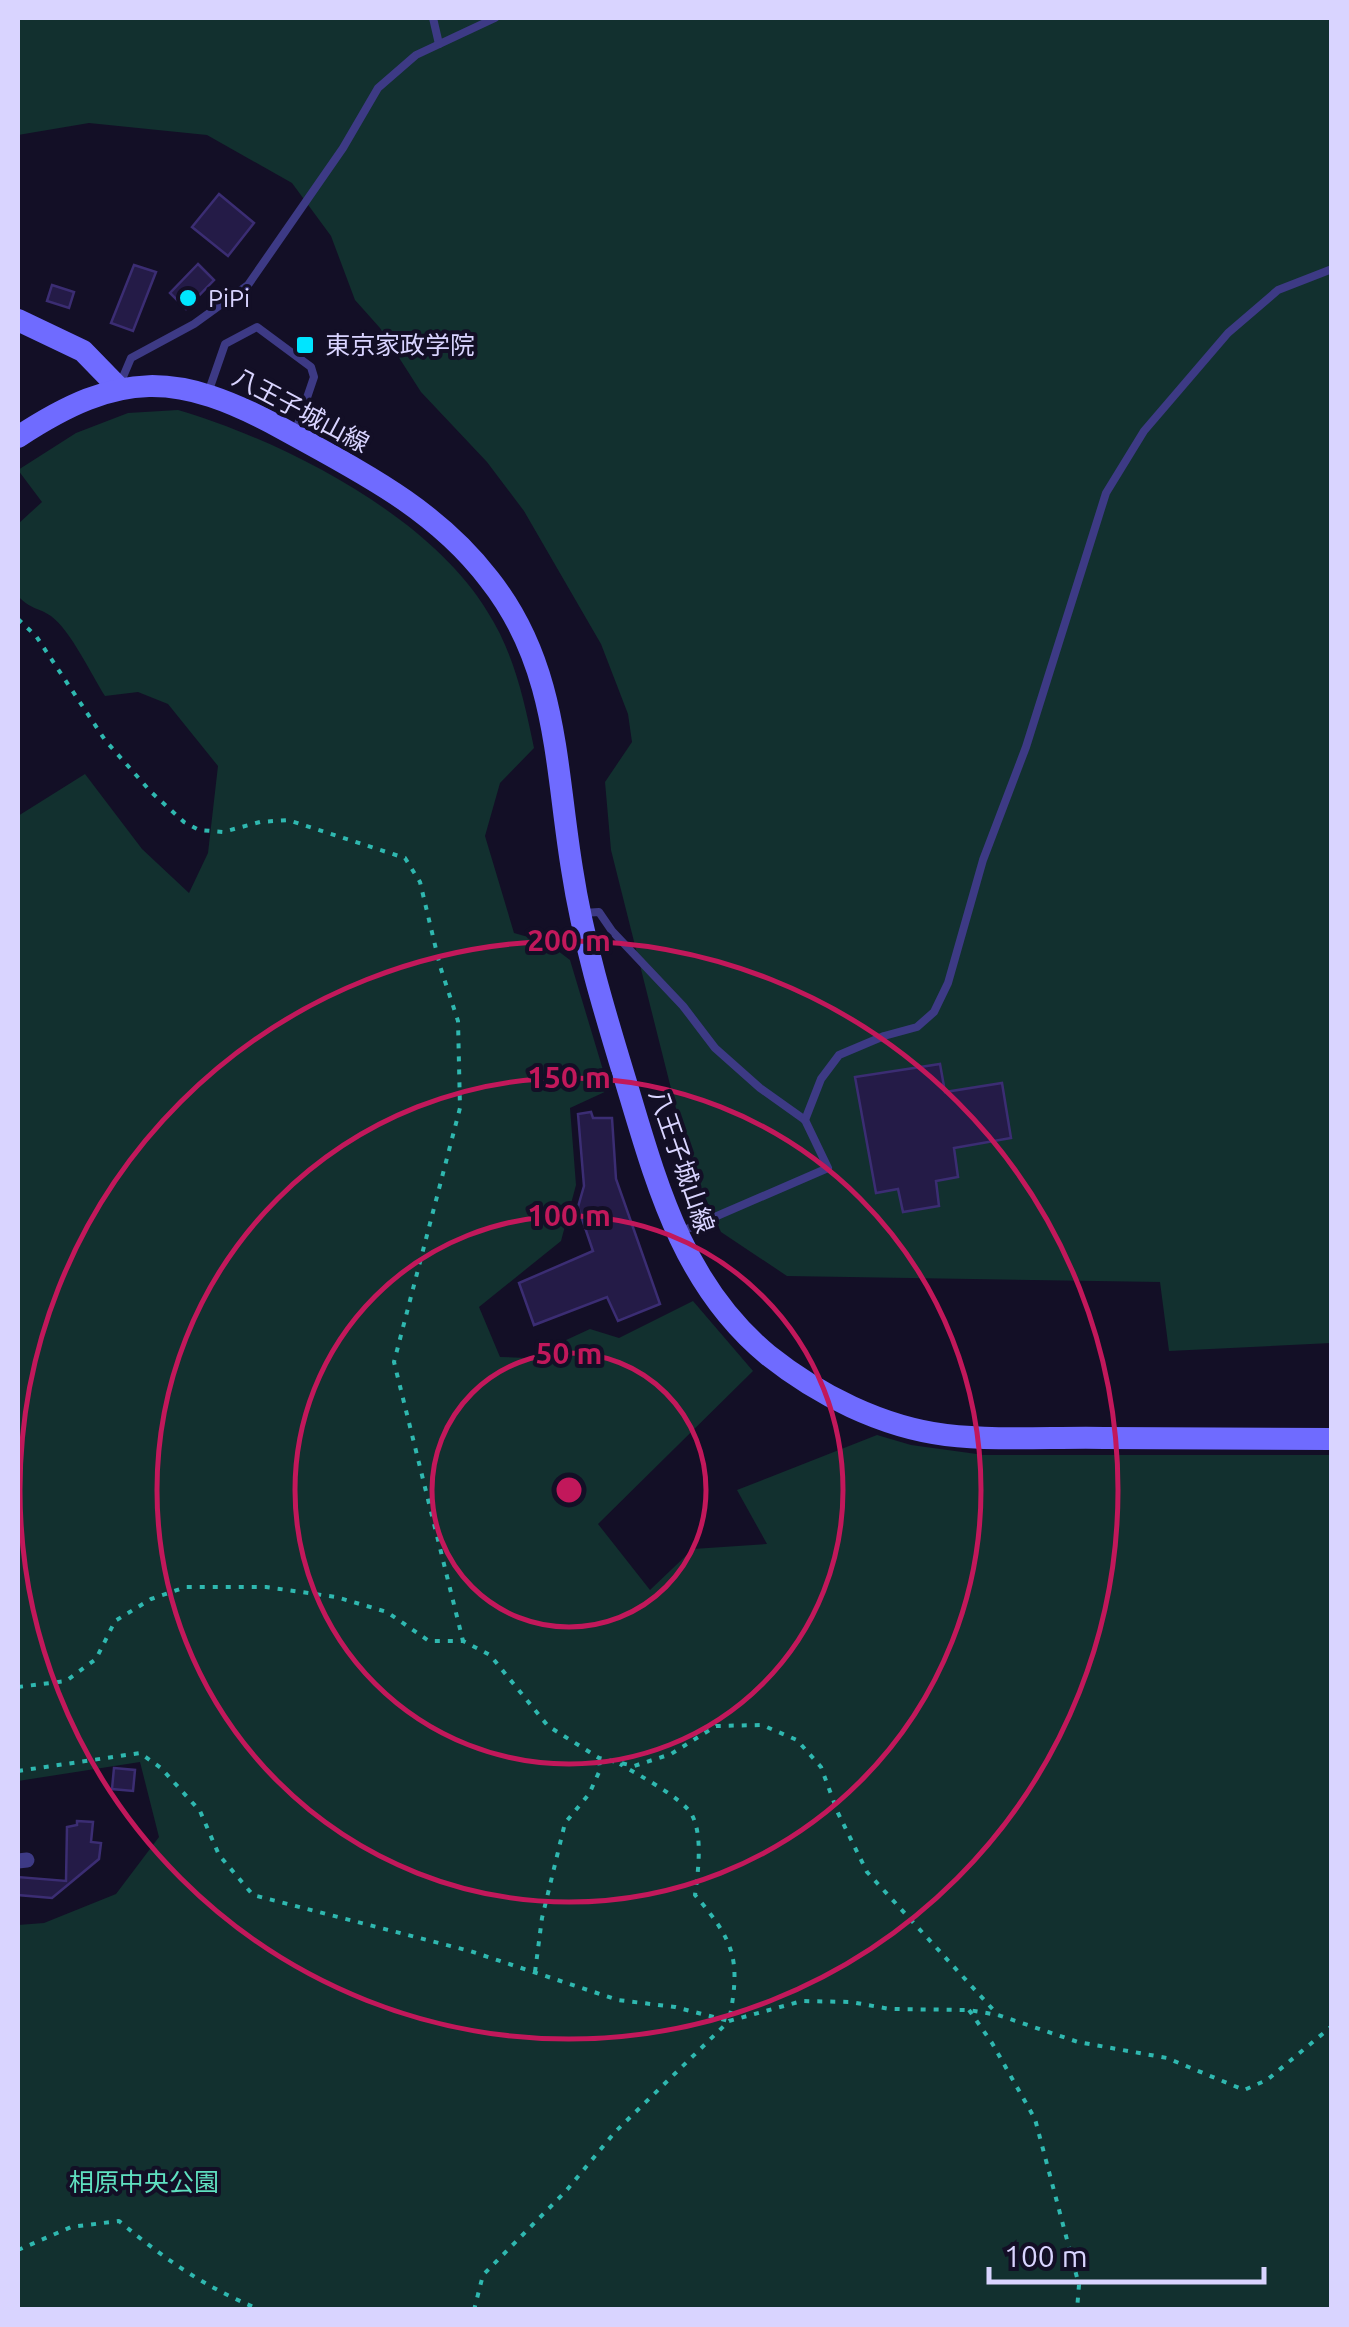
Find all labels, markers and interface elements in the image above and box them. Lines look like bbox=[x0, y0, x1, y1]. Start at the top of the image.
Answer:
place label: PiPi bbox=[208, 284, 250, 312]
marker: PiPi bbox=[177, 287, 199, 309]
place label: 東京家政学院 bbox=[325, 331, 475, 359]
marker: 東京家政学院 bbox=[294, 334, 316, 356]
street label: 八王子城山線 bbox=[228, 362, 374, 458]
text: 200 m bbox=[527, 923, 611, 957]
text: 150 m bbox=[527, 1060, 611, 1094]
street label: 八王子城山線 bbox=[644, 1086, 720, 1236]
text: 100 m bbox=[527, 1198, 611, 1232]
text: 50 m bbox=[536, 1336, 602, 1370]
centre of rings bbox=[551, 1472, 587, 1508]
park label: 相原中央公園 bbox=[69, 2168, 219, 2196]
scale bar bbox=[989, 2222, 1264, 2284]
text: 100 m bbox=[1004, 2239, 1088, 2273]

